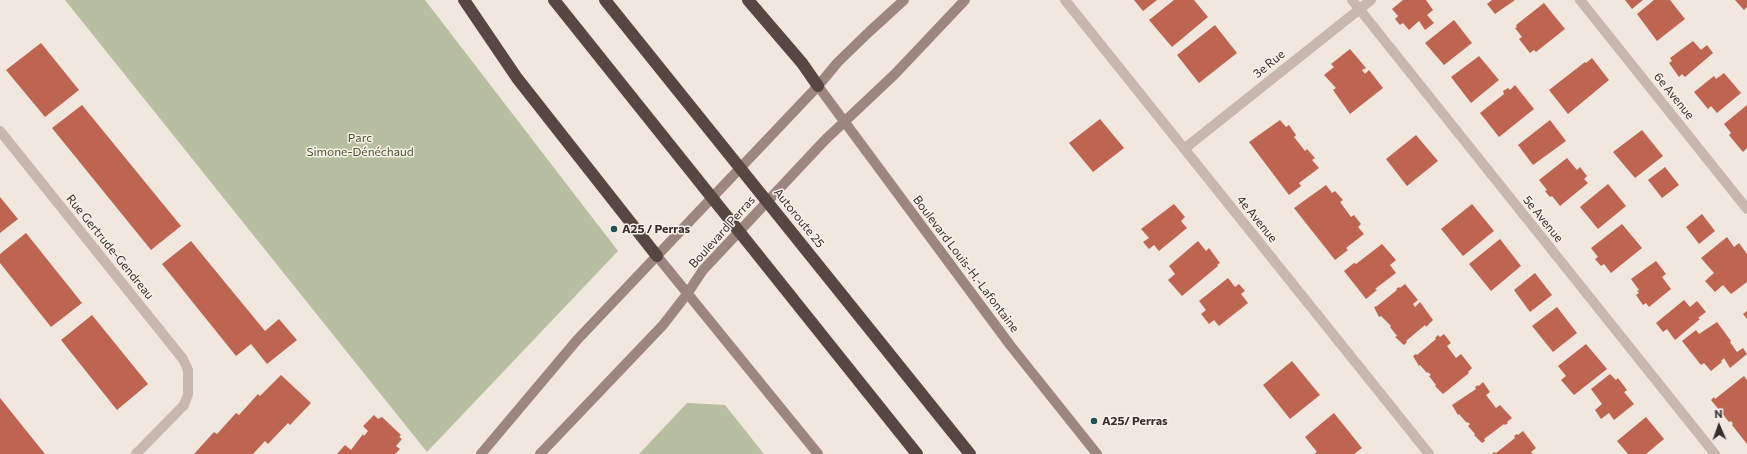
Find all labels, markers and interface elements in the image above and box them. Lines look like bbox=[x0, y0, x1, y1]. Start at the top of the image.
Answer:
street label: 3e Rue bbox=[1250, 47, 1288, 81]
street label: 6e Avenue bbox=[1651, 70, 1697, 122]
park label: Parc Simone-Dénéchaud bbox=[306, 131, 414, 159]
street label: Autoroute 25 bbox=[771, 185, 827, 251]
street label: Rue Gertrude-Gendreau bbox=[63, 192, 157, 302]
street label: Boulevard Perras bbox=[686, 193, 758, 271]
street label: Boulevard Louis-H.-Lafontaine bbox=[910, 193, 1022, 335]
street label: 4e Avenue bbox=[1234, 193, 1280, 245]
street label: 5e Avenue bbox=[1520, 193, 1566, 245]
place label: A25 / Perras bbox=[622, 222, 690, 236]
marker: A25 / Perras bbox=[609, 224, 619, 234]
north arrow bbox=[1699, 406, 1739, 446]
text: N bbox=[1714, 407, 1723, 420]
place label: A25/ Perras bbox=[1102, 414, 1168, 428]
marker: A25/ Perras bbox=[1089, 416, 1099, 426]

